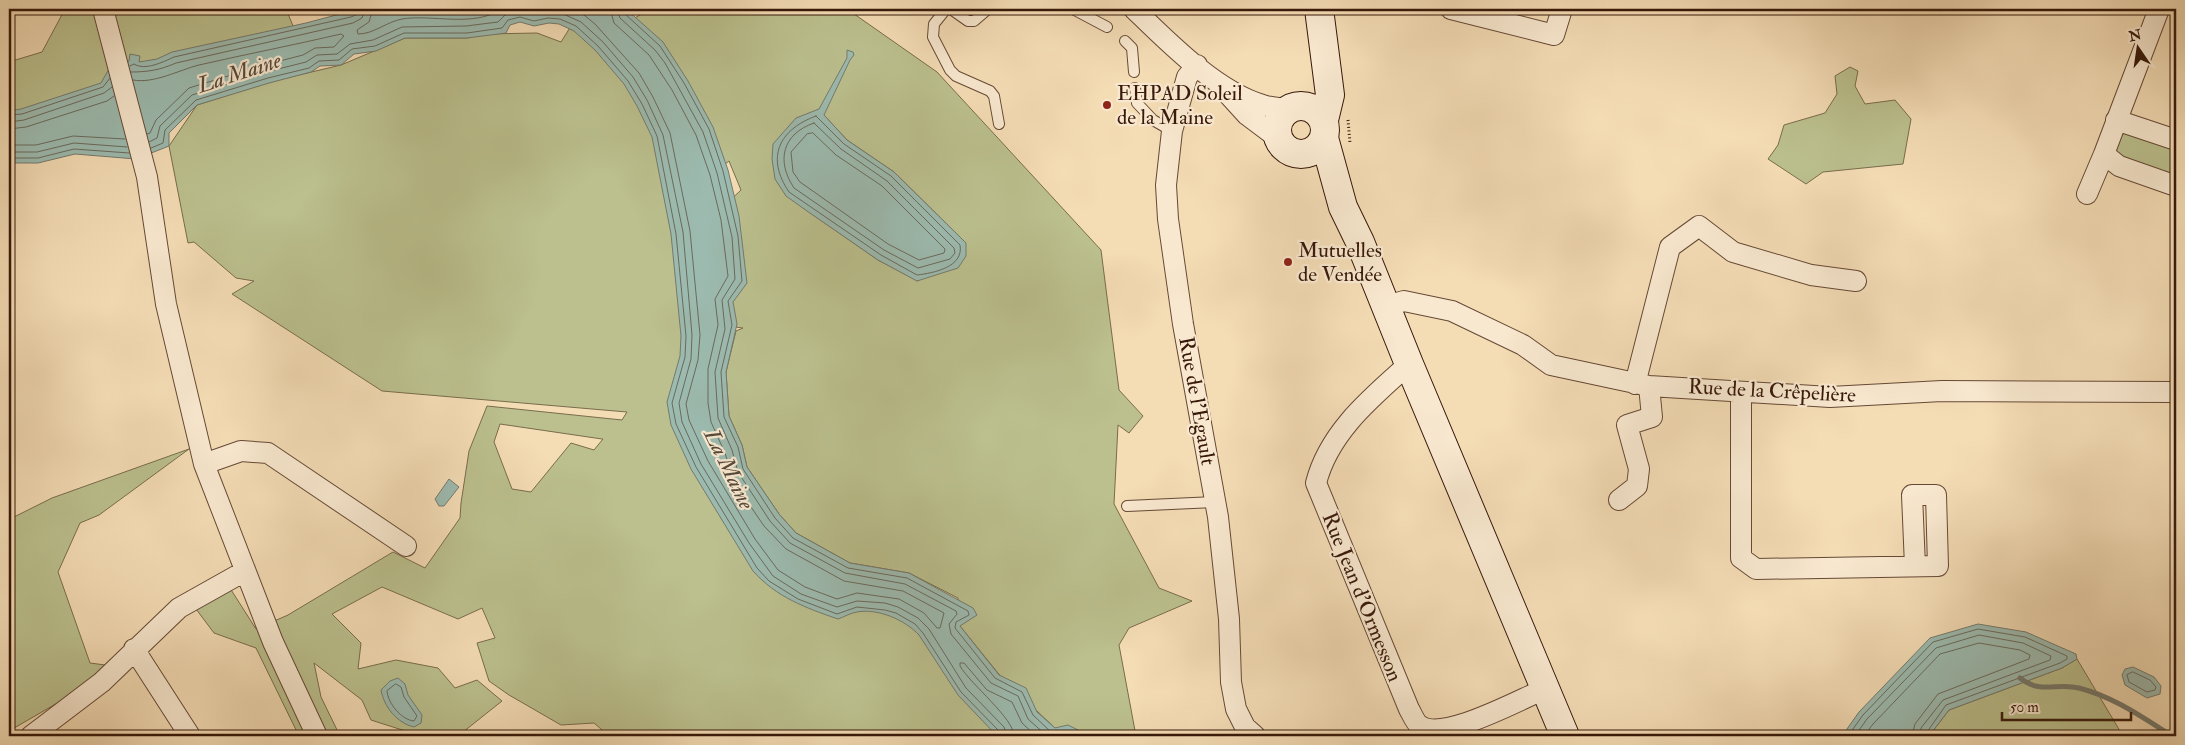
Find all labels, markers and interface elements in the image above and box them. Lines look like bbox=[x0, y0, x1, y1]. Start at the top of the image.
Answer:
north arrow bbox=[2112, 22, 2162, 72]
text: N bbox=[2126, 26, 2144, 46]
water label: La Maine bbox=[193, 46, 285, 100]
place label: EHPAD Soleil de la Maine bbox=[1117, 80, 1243, 131]
marker: EHPAD Soleil de la Maine bbox=[1101, 99, 1113, 111]
place label: Mutuelles de Vendée bbox=[1298, 237, 1382, 288]
marker: Mutuelles de Vendée bbox=[1282, 256, 1294, 268]
street label: Rue de l'Egault bbox=[1172, 335, 1222, 468]
street label: Rue de la Crêpelière bbox=[1687, 373, 1857, 409]
water label: La Maine bbox=[697, 423, 761, 514]
street label: Rue Jean d'Ormesson bbox=[1316, 508, 1408, 686]
scale bar bbox=[2002, 690, 2131, 722]
text: 50 m bbox=[2010, 698, 2039, 717]

